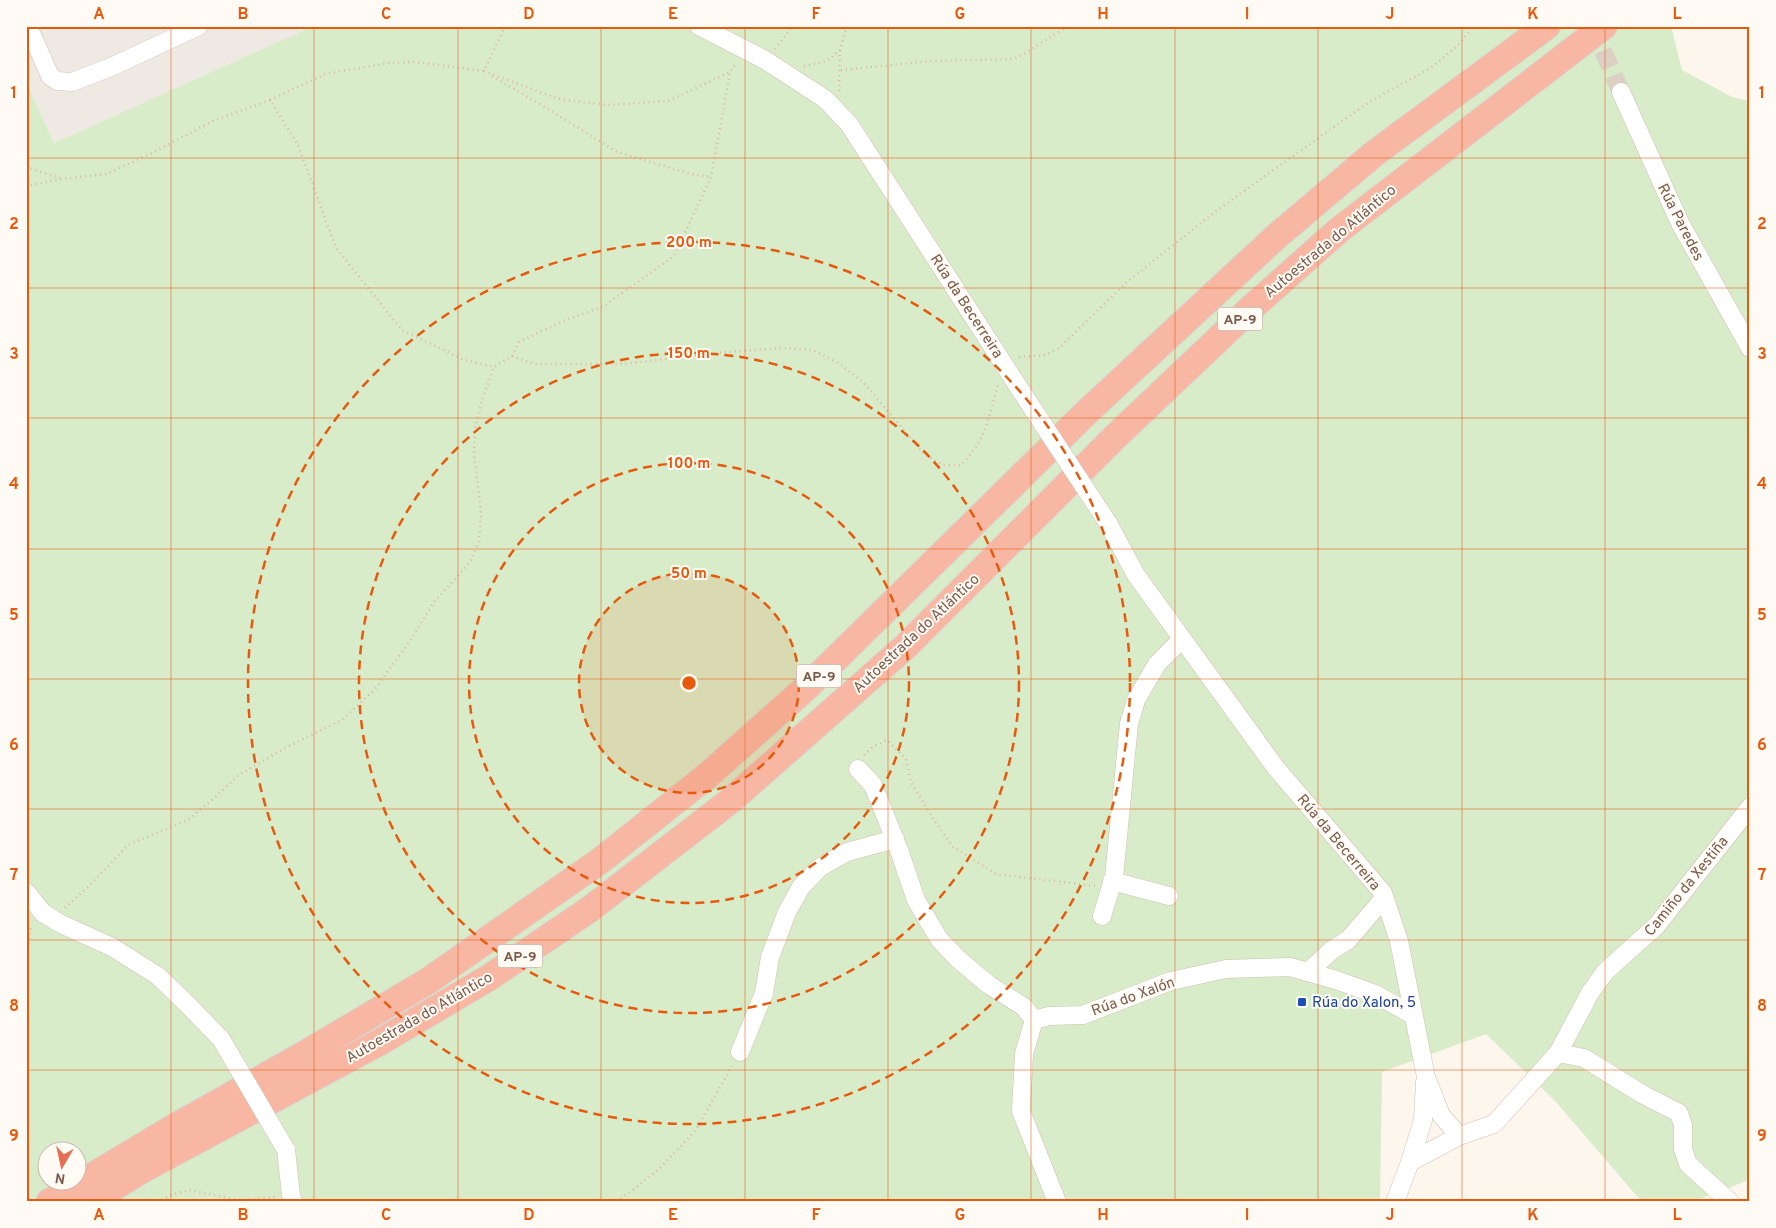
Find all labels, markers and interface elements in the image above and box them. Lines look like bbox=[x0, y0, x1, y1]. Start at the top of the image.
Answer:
text: A bbox=[93, 5, 105, 25]
text: B bbox=[237, 5, 249, 25]
text: C bbox=[381, 5, 391, 25]
text: D bbox=[523, 5, 535, 25]
text: E bbox=[668, 5, 678, 25]
text: F bbox=[811, 5, 821, 25]
text: G bbox=[955, 5, 965, 25]
text: H bbox=[1097, 5, 1109, 25]
text: I bbox=[1245, 5, 1249, 25]
text: J bbox=[1386, 5, 1394, 25]
text: K bbox=[1527, 5, 1539, 25]
text: L bbox=[1672, 5, 1682, 25]
text: 1 bbox=[11, 84, 17, 104]
text: 1 bbox=[1759, 84, 1765, 104]
street label: Autoestrada do Atlántico bbox=[1261, 181, 1401, 303]
street label: Rúa Paredes bbox=[1652, 181, 1707, 264]
text: 2 bbox=[9, 215, 19, 235]
text: 2 bbox=[1757, 215, 1767, 235]
text: 200 m bbox=[666, 234, 712, 253]
street label: Rúa da Becerreira bbox=[925, 251, 1006, 362]
road number: AP-9 bbox=[1218, 308, 1262, 330]
text: 3 bbox=[9, 345, 19, 365]
text: 150 m bbox=[668, 345, 710, 364]
text: 3 bbox=[1757, 345, 1767, 365]
text: 100 m bbox=[668, 455, 710, 474]
text: 4 bbox=[9, 475, 19, 495]
text: 4 bbox=[1757, 475, 1767, 495]
text: 50 m bbox=[671, 565, 707, 584]
street label: Autoestrada do Atlántico bbox=[850, 570, 984, 698]
text: 5 bbox=[9, 606, 19, 626]
text: 5 bbox=[1757, 606, 1767, 626]
road number: AP-9 bbox=[796, 664, 842, 688]
centre of rings bbox=[680, 674, 698, 692]
text: 6 bbox=[9, 736, 19, 756]
text: 6 bbox=[1757, 736, 1767, 756]
street label: Rúa da Becerreira bbox=[1292, 791, 1384, 895]
street label: Camiño da Xestiña bbox=[1641, 833, 1733, 941]
text: 7 bbox=[10, 866, 18, 886]
text: 7 bbox=[1758, 866, 1766, 886]
road number: AP-9 bbox=[498, 944, 542, 968]
street label: Autoestrada do Atlántico bbox=[343, 968, 497, 1068]
street label: Rúa do Xalón bbox=[1089, 974, 1178, 1021]
place label: Rúa do Xalon, 5 bbox=[1312, 994, 1416, 1013]
marker: Rúa do Xalon, 5 bbox=[1296, 996, 1308, 1008]
text: 8 bbox=[9, 997, 19, 1017]
text: 8 bbox=[1757, 997, 1767, 1017]
text: 9 bbox=[9, 1127, 19, 1147]
text: 9 bbox=[1757, 1127, 1767, 1147]
north arrow bbox=[38, 1140, 88, 1190]
text: N bbox=[54, 1168, 67, 1187]
text: A bbox=[93, 1206, 105, 1226]
text: B bbox=[237, 1206, 249, 1226]
text: C bbox=[381, 1206, 391, 1226]
text: D bbox=[523, 1206, 535, 1226]
text: E bbox=[668, 1206, 678, 1226]
text: F bbox=[811, 1206, 821, 1226]
text: G bbox=[955, 1206, 965, 1226]
text: H bbox=[1097, 1206, 1109, 1226]
text: I bbox=[1245, 1206, 1249, 1226]
text: J bbox=[1386, 1206, 1394, 1226]
text: K bbox=[1527, 1206, 1539, 1226]
text: L bbox=[1672, 1206, 1682, 1226]

